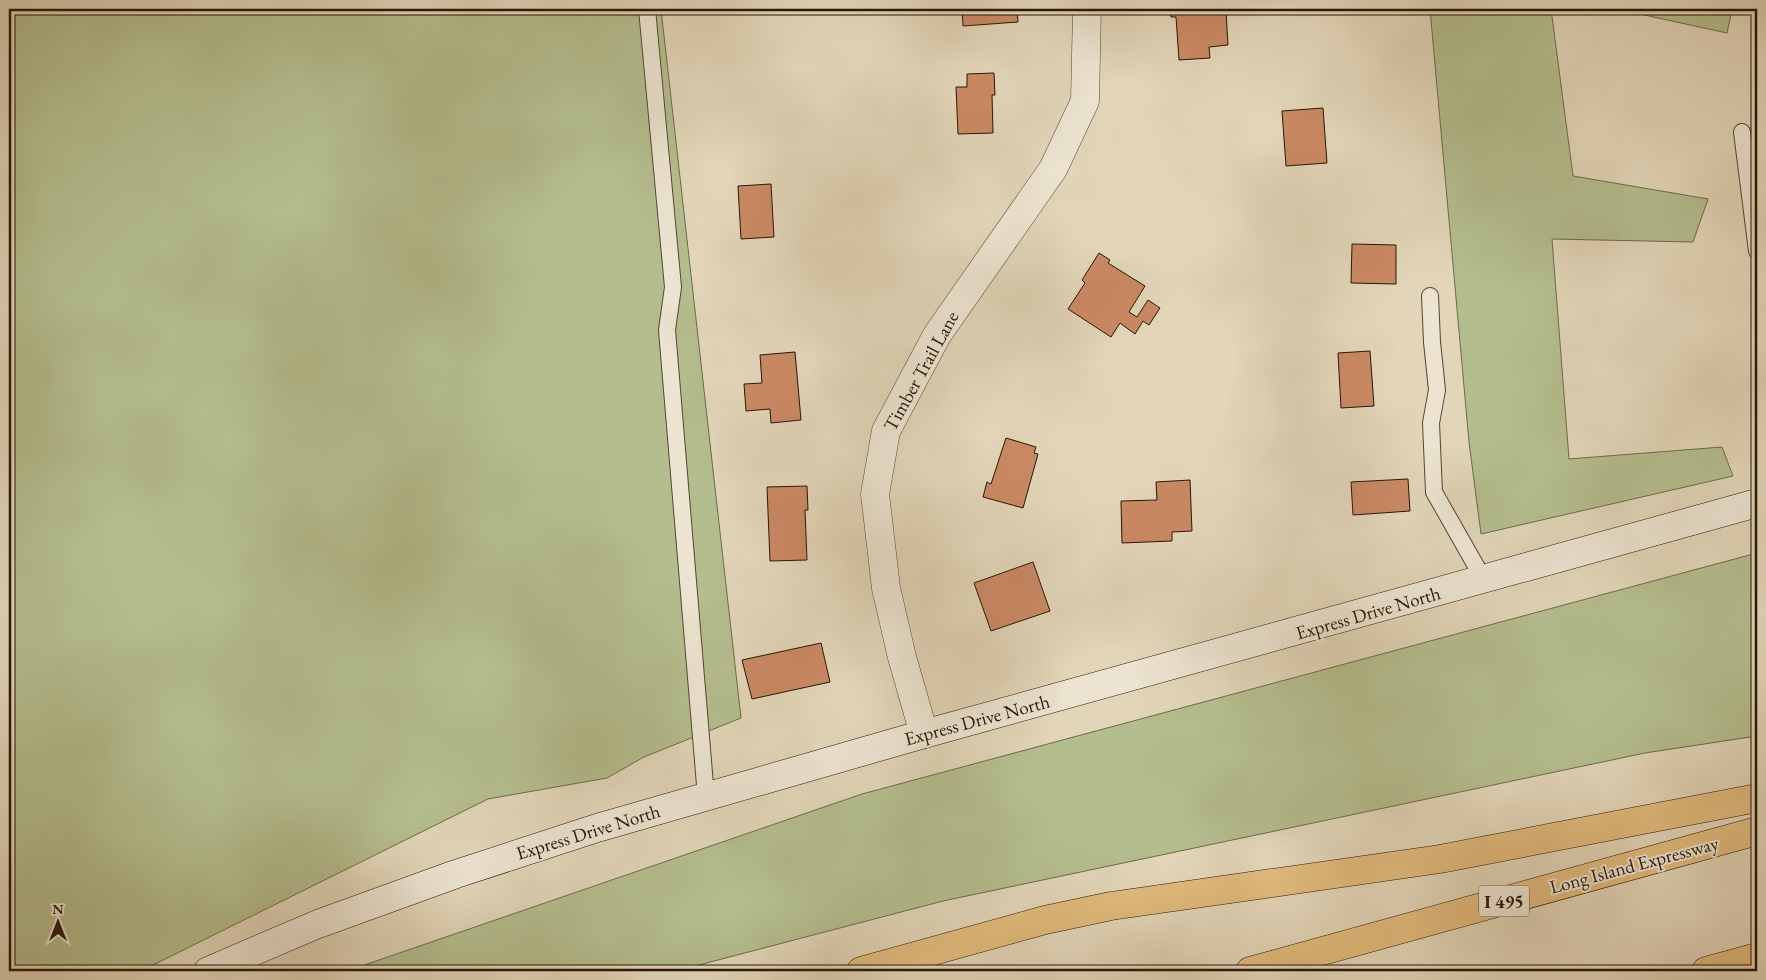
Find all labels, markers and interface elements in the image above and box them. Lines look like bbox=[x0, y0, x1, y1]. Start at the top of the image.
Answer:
street label: Timber Trail Lane bbox=[878, 307, 964, 435]
street label: Express Drive North bbox=[1293, 580, 1444, 646]
street label: Express Drive North bbox=[902, 689, 1053, 751]
street label: Express Drive North bbox=[513, 798, 663, 866]
street label: Long Island Expressway bbox=[1547, 830, 1722, 900]
road number: I 495 bbox=[1479, 886, 1529, 916]
north arrow bbox=[32, 898, 82, 948]
text: N bbox=[52, 900, 64, 918]

